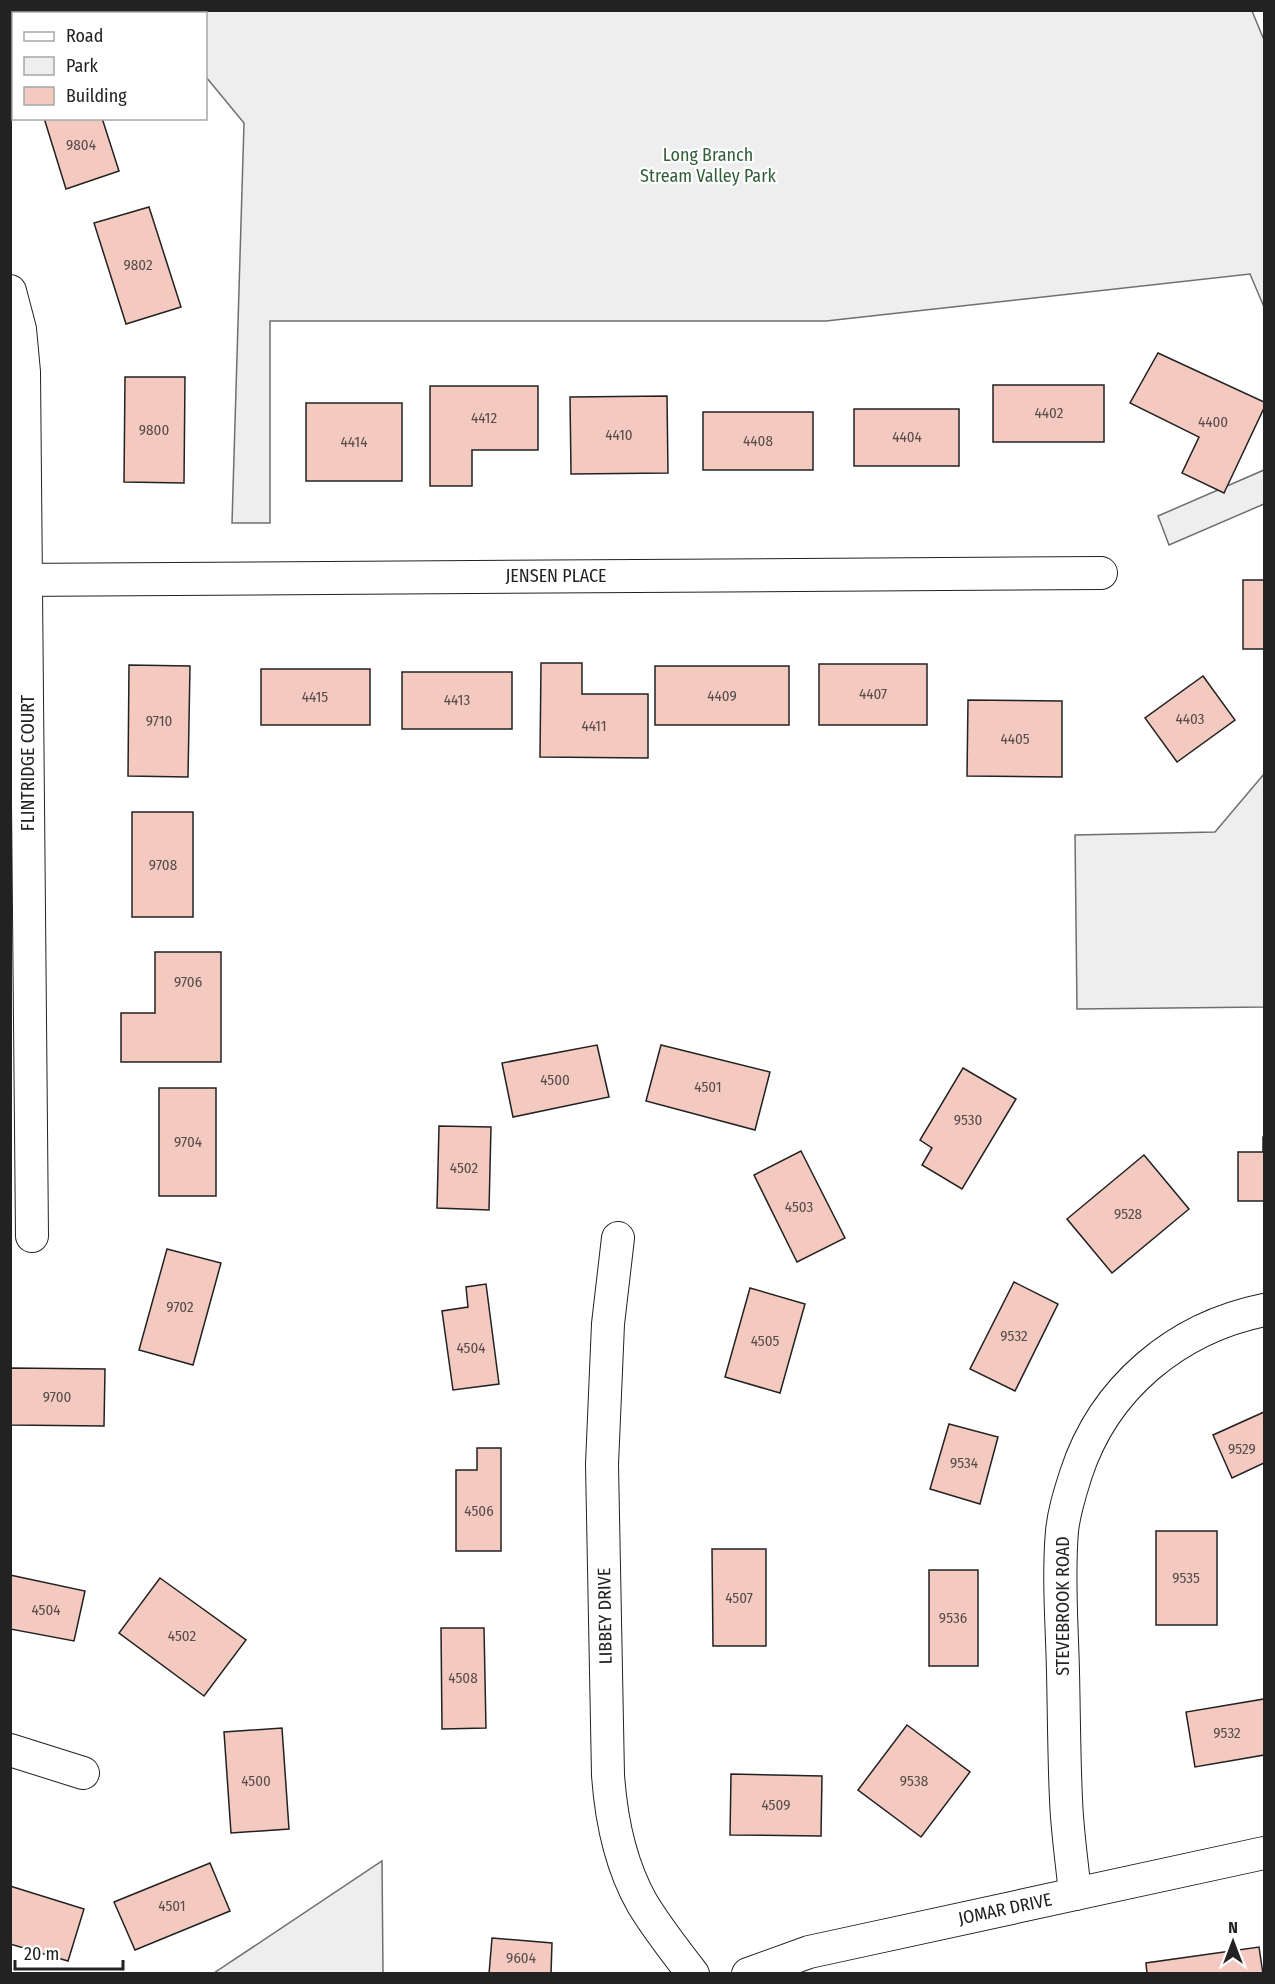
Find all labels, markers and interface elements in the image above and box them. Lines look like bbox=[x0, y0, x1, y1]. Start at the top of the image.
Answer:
legend bbox=[12, 12, 207, 120]
text: Road bbox=[66, 25, 103, 47]
text: Park bbox=[66, 55, 99, 77]
text: Building bbox=[66, 85, 127, 107]
house number: 9804 bbox=[66, 136, 96, 154]
park label: Long Branch Stream Valley Park bbox=[640, 144, 776, 187]
house number: 9802 bbox=[123, 256, 153, 274]
house number: 4402 bbox=[1035, 404, 1064, 422]
house number: 4412 bbox=[471, 409, 497, 427]
house number: 4400 bbox=[1198, 413, 1228, 431]
house number: 9800 bbox=[139, 421, 169, 439]
house number: 4410 bbox=[605, 426, 633, 444]
house number: 4404 bbox=[892, 428, 922, 446]
house number: 4408 bbox=[743, 432, 773, 450]
house number: 4414 bbox=[341, 433, 367, 451]
street label: JENSEN PLACE bbox=[505, 565, 607, 587]
house number: 4407 bbox=[859, 685, 887, 703]
house number: 4409 bbox=[707, 687, 737, 705]
house number: 4415 bbox=[302, 688, 328, 706]
house number: 4413 bbox=[444, 691, 470, 709]
street label: FLINTRIDGE COURT bbox=[17, 694, 39, 831]
house number: 4403 bbox=[1176, 710, 1205, 728]
house number: 9710 bbox=[146, 712, 172, 730]
house number: 4411 bbox=[581, 717, 607, 735]
house number: 4405 bbox=[1000, 730, 1030, 748]
house number: 9708 bbox=[149, 856, 177, 874]
house number: 9706 bbox=[174, 973, 202, 991]
house number: 4500 bbox=[540, 1071, 570, 1089]
house number: 4501 bbox=[694, 1078, 722, 1096]
house number: 9530 bbox=[954, 1111, 982, 1129]
house number: 9704 bbox=[174, 1133, 202, 1151]
house number: 4502 bbox=[450, 1159, 479, 1177]
house number: 4503 bbox=[785, 1198, 813, 1216]
house number: 9528 bbox=[1114, 1205, 1142, 1223]
house number: 9702 bbox=[166, 1298, 194, 1316]
house number: 9532 bbox=[1000, 1327, 1028, 1345]
house number: 4505 bbox=[751, 1332, 779, 1350]
house number: 4504 bbox=[456, 1339, 486, 1357]
house number: 9700 bbox=[43, 1388, 71, 1406]
house number: 9529 bbox=[1228, 1440, 1256, 1458]
house number: 9534 bbox=[950, 1454, 978, 1472]
house number: 4506 bbox=[464, 1502, 494, 1520]
street label: STEVEBROOK ROAD bbox=[1052, 1536, 1074, 1676]
street label: LIBBEY DRIVE bbox=[593, 1568, 617, 1664]
house number: 9535 bbox=[1172, 1569, 1200, 1587]
house number: 4507 bbox=[725, 1589, 753, 1607]
house number: 4504 bbox=[31, 1601, 61, 1619]
house number: 9536 bbox=[939, 1609, 967, 1627]
house number: 4502 bbox=[168, 1627, 197, 1645]
house number: 4508 bbox=[448, 1669, 478, 1687]
house number: 9532 bbox=[1213, 1724, 1241, 1742]
house number: 4500 bbox=[241, 1772, 271, 1790]
house number: 9538 bbox=[900, 1772, 928, 1790]
house number: 4509 bbox=[762, 1796, 790, 1814]
street label: JOMAR DRIVE bbox=[956, 1888, 1054, 1930]
house number: 4501 bbox=[158, 1897, 186, 1915]
north arrow bbox=[1203, 1912, 1263, 1972]
text: N bbox=[1228, 1918, 1238, 1937]
scale bar bbox=[15, 1933, 123, 1971]
text: 20 m bbox=[24, 1943, 59, 1965]
house number: 9604 bbox=[506, 1949, 536, 1967]

